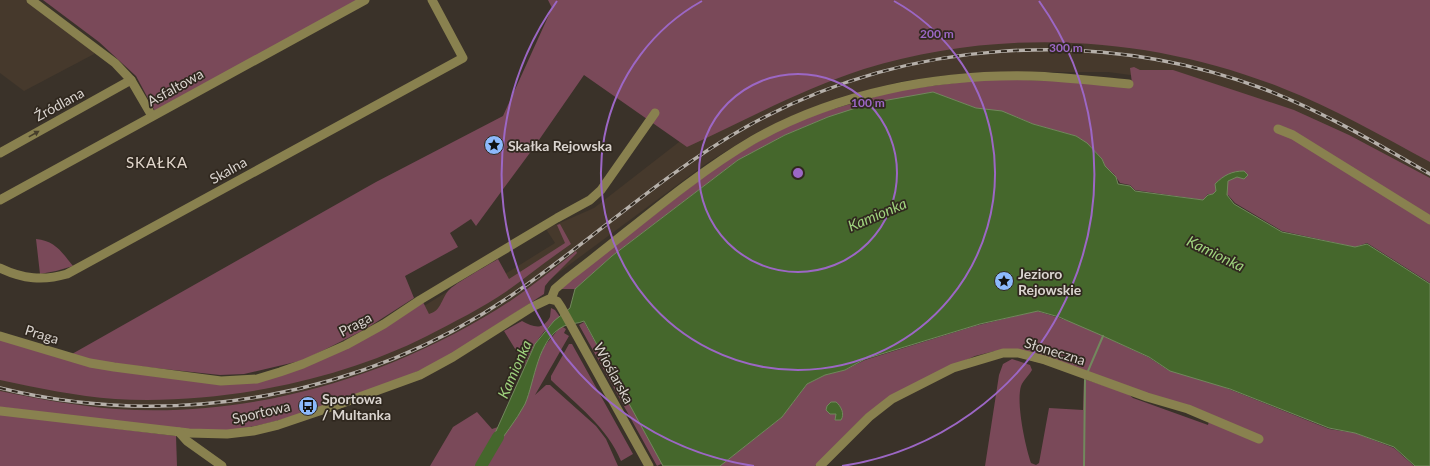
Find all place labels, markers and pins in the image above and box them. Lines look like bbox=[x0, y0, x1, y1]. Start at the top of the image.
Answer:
place icon: Skałka Rejowska bbox=[483, 134, 505, 156]
place label: Skałka Rejowska bbox=[508, 137, 612, 154]
centre of rings bbox=[791, 166, 805, 180]
place label: Jezioro Rejowskie bbox=[1018, 265, 1082, 298]
place icon: Jezioro Rejowskie bbox=[993, 270, 1015, 292]
place label: Sportowa / Multanka bbox=[322, 390, 391, 423]
bus stop icon: Sportowa / Multanka bbox=[297, 395, 319, 417]

